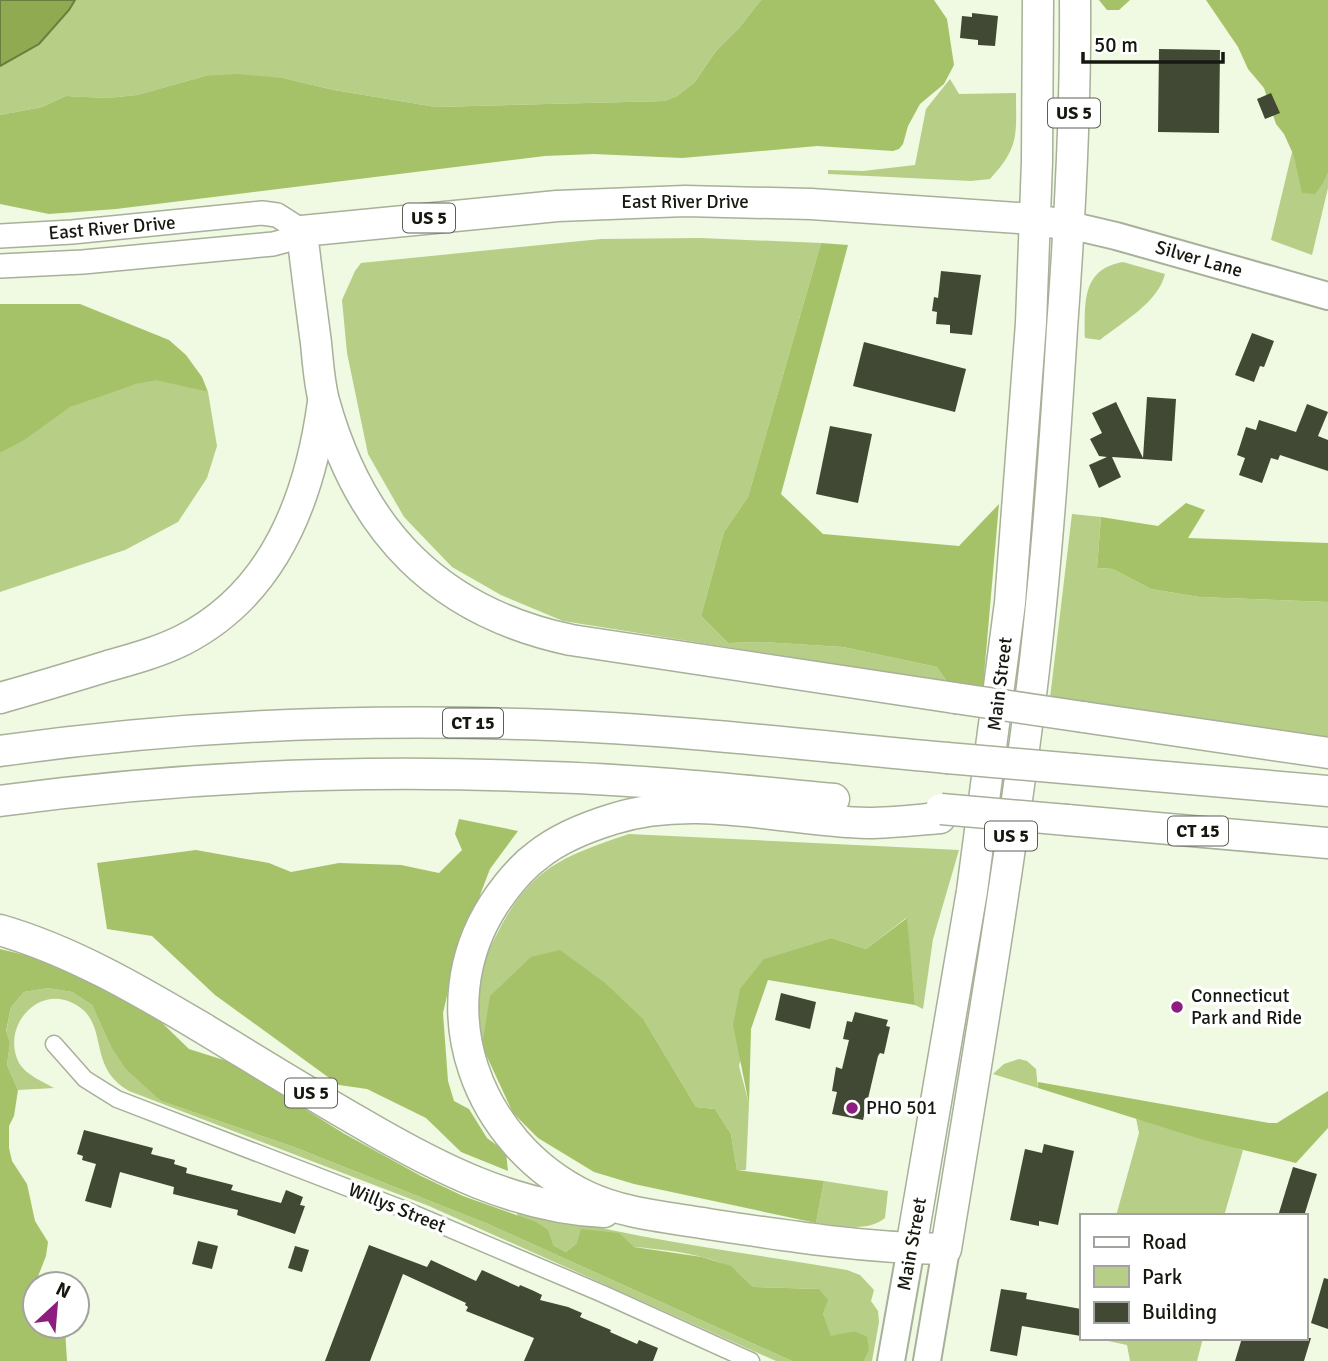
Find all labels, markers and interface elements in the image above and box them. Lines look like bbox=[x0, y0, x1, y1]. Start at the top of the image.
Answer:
scale bar bbox=[1083, 21, 1223, 65]
text: 50 m bbox=[1094, 32, 1138, 58]
road number: US 5 bbox=[1048, 98, 1100, 128]
street label: East River Drive bbox=[621, 190, 749, 214]
road number: US 5 bbox=[403, 204, 455, 232]
street label: East River Drive bbox=[48, 210, 176, 246]
street label: Silver Lane bbox=[1153, 235, 1245, 283]
street label: Main Street bbox=[982, 635, 1018, 732]
road number: CT 15 bbox=[443, 708, 503, 738]
road number: CT 15 bbox=[1168, 816, 1228, 846]
road number: US 5 bbox=[985, 822, 1037, 850]
place label: Connecticut Park and Ride bbox=[1191, 984, 1302, 1030]
marker: Connecticut Park and Ride bbox=[1169, 999, 1185, 1015]
road number: US 5 bbox=[285, 1078, 337, 1108]
place label: PHO 501 bbox=[866, 1096, 937, 1120]
marker: PHO 501 bbox=[844, 1100, 860, 1116]
street label: Willys Street bbox=[345, 1178, 450, 1239]
street label: Main Street bbox=[892, 1195, 932, 1292]
legend bbox=[1080, 1214, 1307, 1340]
text: Road bbox=[1142, 1229, 1187, 1255]
text: Park bbox=[1142, 1264, 1183, 1290]
north arrow bbox=[21, 1270, 91, 1340]
text: N bbox=[52, 1277, 74, 1304]
text: Building bbox=[1142, 1299, 1217, 1325]

